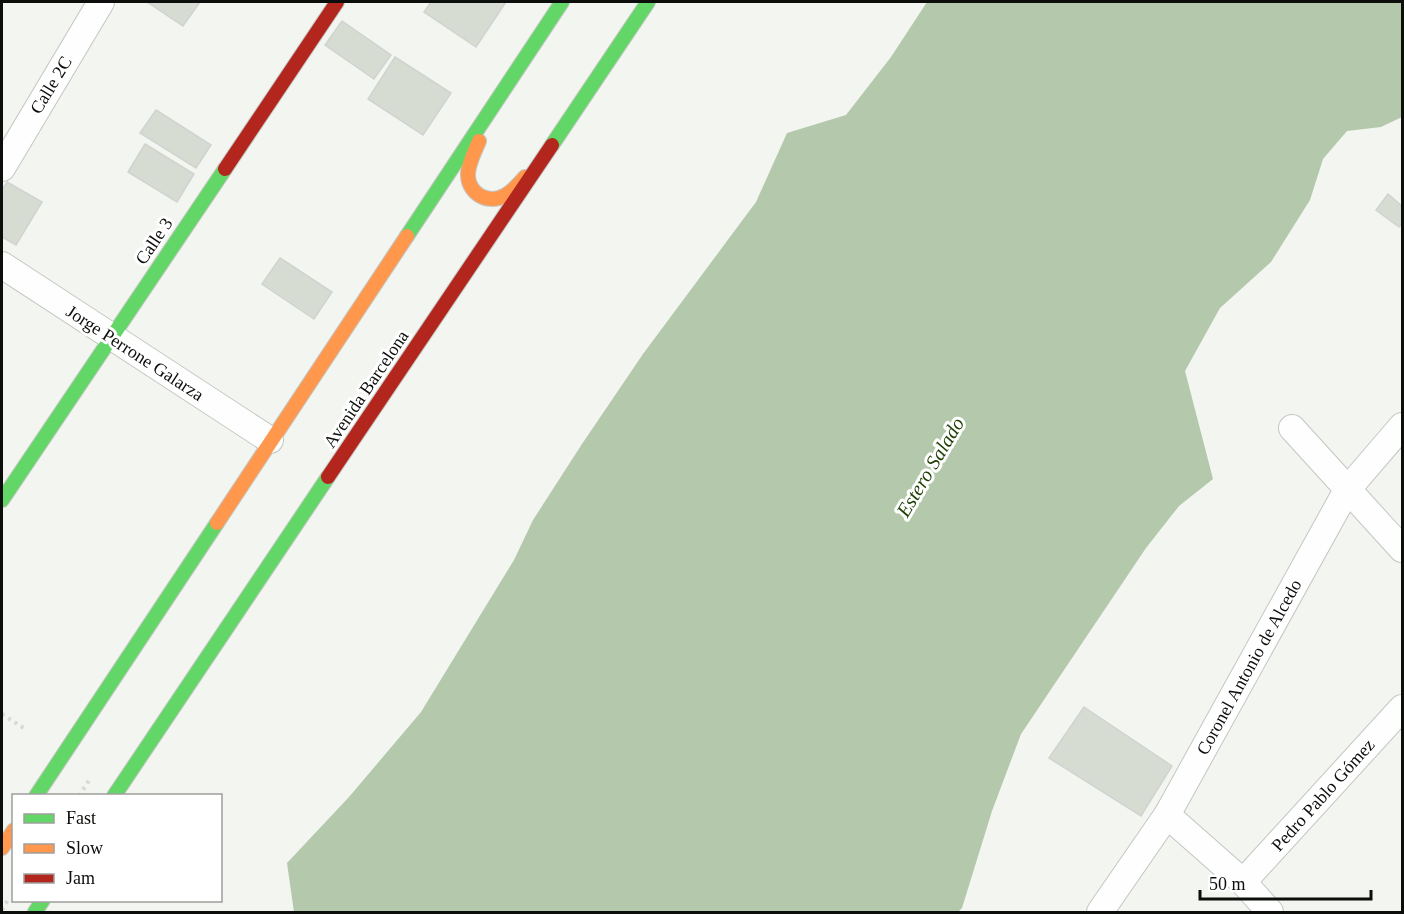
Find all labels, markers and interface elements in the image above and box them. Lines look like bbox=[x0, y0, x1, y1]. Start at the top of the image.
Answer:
street label: Calle 2C bbox=[26, 53, 76, 117]
street label: Calle 3 bbox=[131, 214, 177, 268]
street label: Jorge Perrone Galarza bbox=[63, 301, 207, 405]
street label: Avenida Barcelona bbox=[319, 327, 413, 451]
water label: Estero Salado bbox=[891, 413, 968, 522]
street label: Coronel Antonio de Alcedo bbox=[1192, 576, 1306, 758]
street label: Pedro Pablo Gómez bbox=[1267, 735, 1379, 855]
legend bbox=[12, 794, 222, 902]
text: Fast bbox=[66, 808, 96, 828]
text: Slow bbox=[66, 838, 103, 858]
scale bar bbox=[1200, 863, 1371, 901]
text: Jam bbox=[66, 868, 95, 888]
text: 50 m bbox=[1209, 874, 1246, 894]

